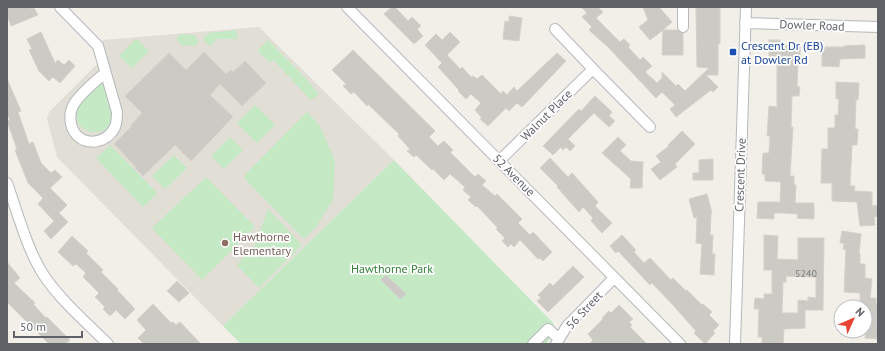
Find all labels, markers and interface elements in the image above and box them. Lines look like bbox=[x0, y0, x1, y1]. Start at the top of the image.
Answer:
street label: Dowler Road bbox=[779, 16, 845, 34]
place label: Crescent Dr (EB) at Dowler Rd bbox=[741, 38, 823, 67]
marker: Crescent Dr (EB) at Dowler Rd bbox=[728, 47, 738, 57]
street label: Walnut Place bbox=[517, 86, 575, 144]
street label: Crescent Drive bbox=[731, 138, 749, 212]
street label: 52 Avenue bbox=[490, 151, 538, 199]
place label: Hawthorne Elementary bbox=[233, 229, 292, 258]
marker: Hawthorne Elementary bbox=[220, 238, 230, 248]
park label: Hawthorne Park bbox=[351, 261, 433, 276]
house number: 5240 bbox=[795, 267, 817, 280]
street label: 56 Street bbox=[563, 288, 605, 332]
north arrow bbox=[833, 299, 873, 339]
text: N bbox=[853, 304, 868, 319]
scale bar bbox=[14, 313, 82, 339]
text: 50 m bbox=[20, 319, 46, 334]

